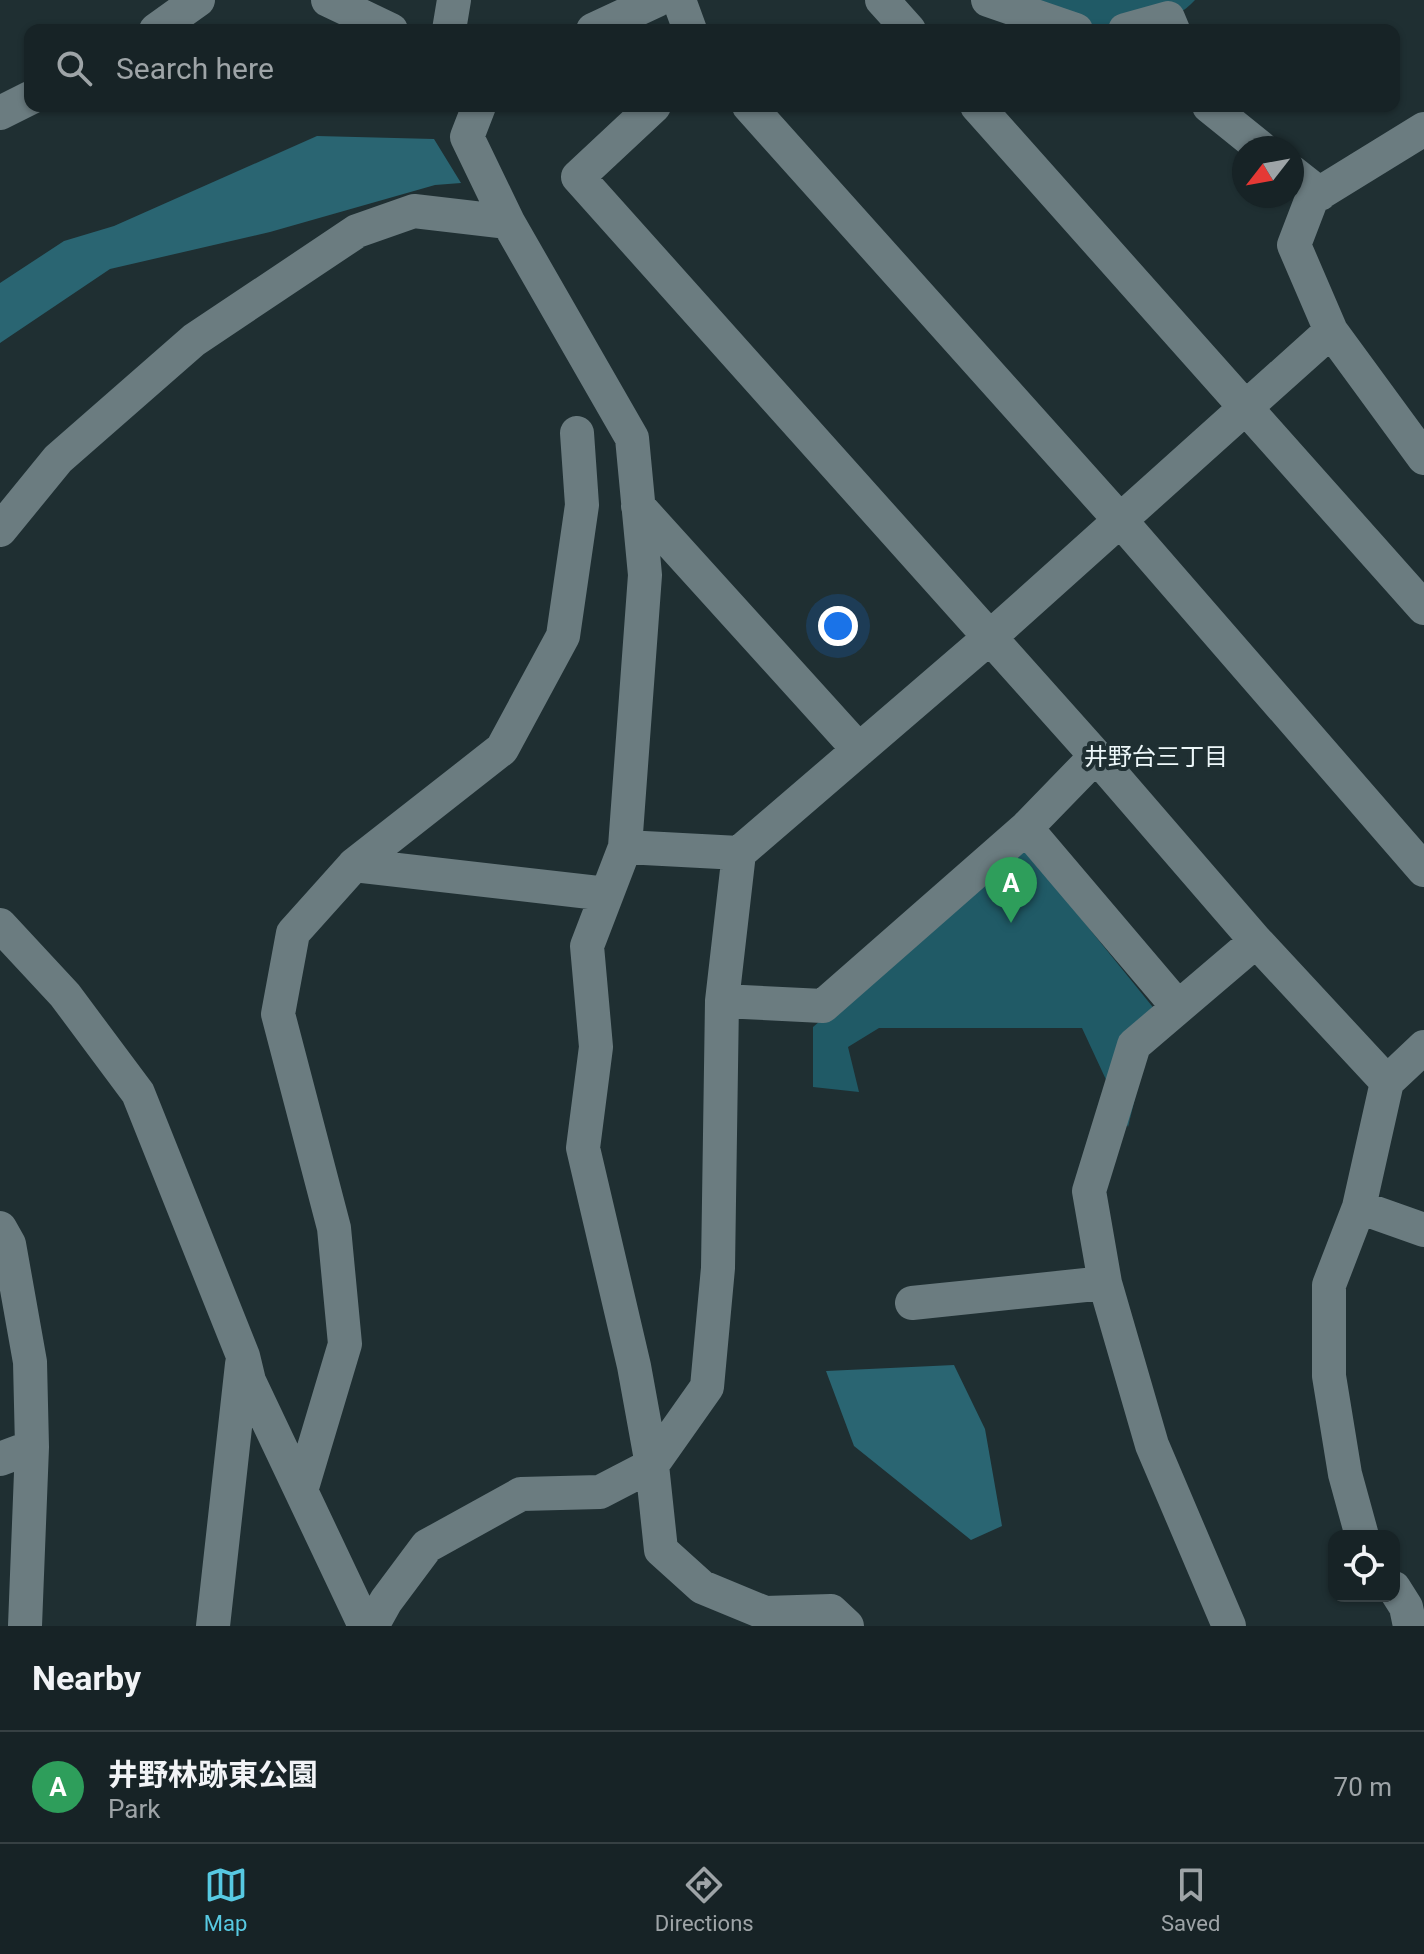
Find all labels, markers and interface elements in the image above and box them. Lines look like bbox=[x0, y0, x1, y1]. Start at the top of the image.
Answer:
search box bbox=[24, 24, 1400, 112]
icon: search bbox=[52, 46, 96, 90]
text: Search here bbox=[116, 51, 274, 86]
north arrow bbox=[1232, 136, 1304, 208]
your location bbox=[818, 606, 858, 646]
district label: 井野台三丁目 bbox=[1084, 743, 1228, 771]
pin: A bbox=[985, 857, 1037, 923]
map controls bbox=[1328, 1530, 1400, 1602]
button: locate bbox=[1328, 1530, 1400, 1602]
text: Nearby bbox=[32, 1658, 141, 1698]
text: 井野林跡東公園 bbox=[108, 1757, 318, 1792]
text: A bbox=[49, 1772, 67, 1802]
text: 70 m bbox=[1334, 1772, 1392, 1802]
text: Park bbox=[108, 1794, 160, 1824]
tab: Map bbox=[204, 1863, 248, 1936]
tab: Directions bbox=[655, 1863, 754, 1936]
tab: Saved bbox=[1161, 1863, 1220, 1936]

